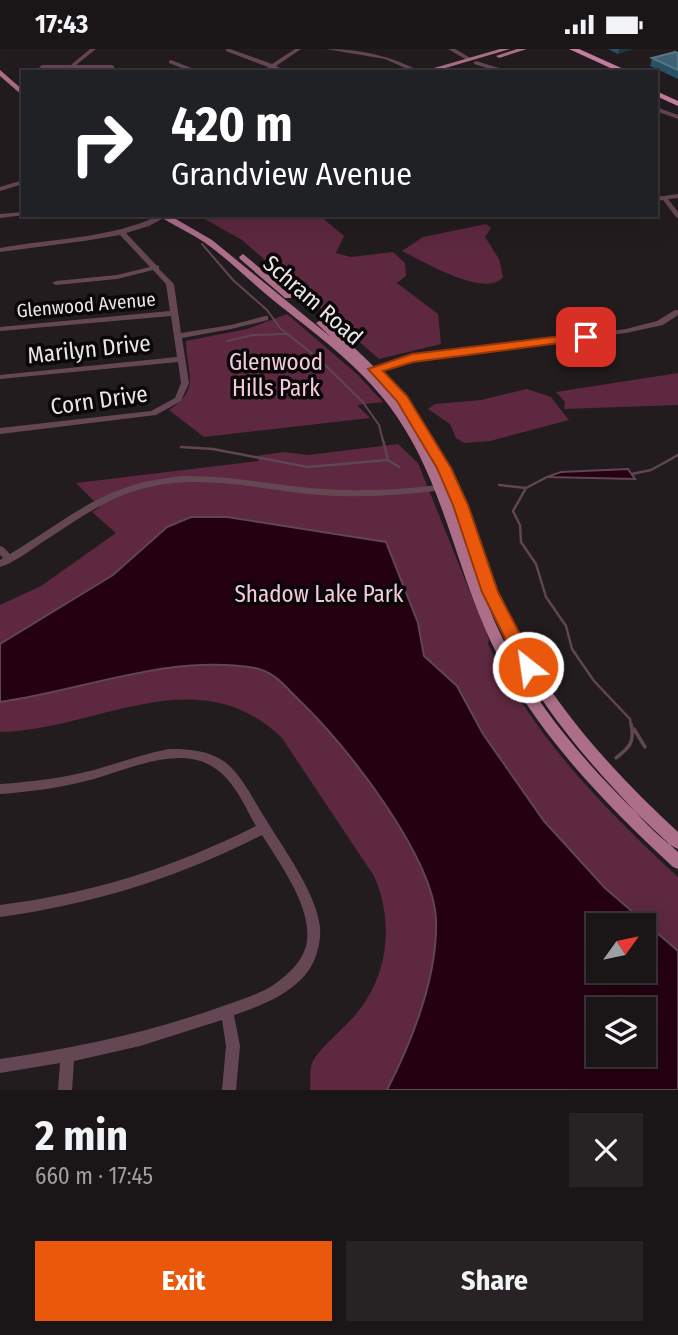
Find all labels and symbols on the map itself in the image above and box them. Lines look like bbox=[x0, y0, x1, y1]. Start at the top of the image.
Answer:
street label: Schram Road bbox=[258, 249, 368, 351]
street label: Glenwood Avenue bbox=[16, 287, 156, 323]
pin bbox=[556, 307, 616, 367]
street label: Marilyn Drive bbox=[26, 329, 152, 369]
park label: Glenwood Hills Park bbox=[229, 348, 323, 402]
street label: Corn Drive bbox=[49, 379, 149, 421]
park label: Shadow Lake Park bbox=[234, 580, 404, 608]
position arrow bbox=[491, 630, 565, 704]
north arrow bbox=[586, 913, 656, 983]

